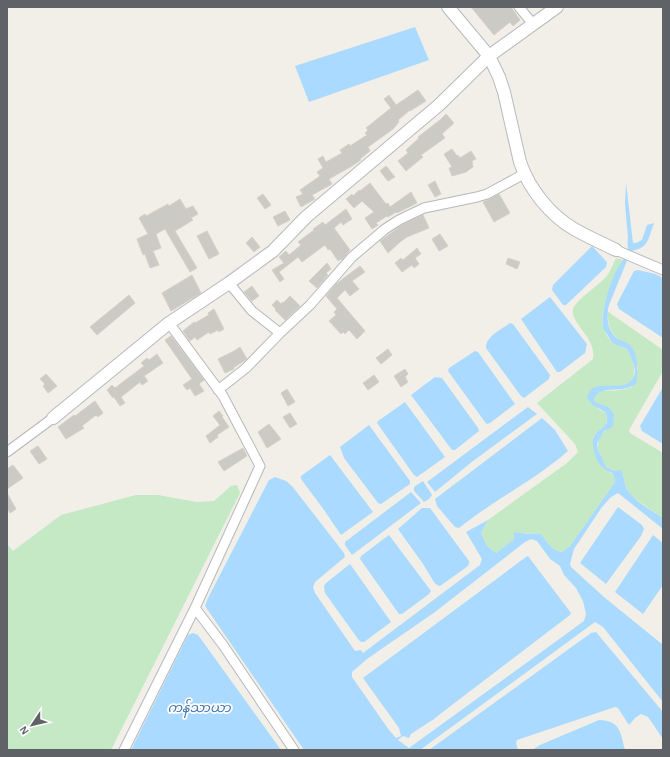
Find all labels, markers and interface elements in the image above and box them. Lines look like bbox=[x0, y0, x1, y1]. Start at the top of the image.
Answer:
water label: ကန်သာယာ bbox=[167, 698, 232, 719]
north arrow bbox=[12, 705, 52, 745]
text: N bbox=[18, 724, 31, 737]

